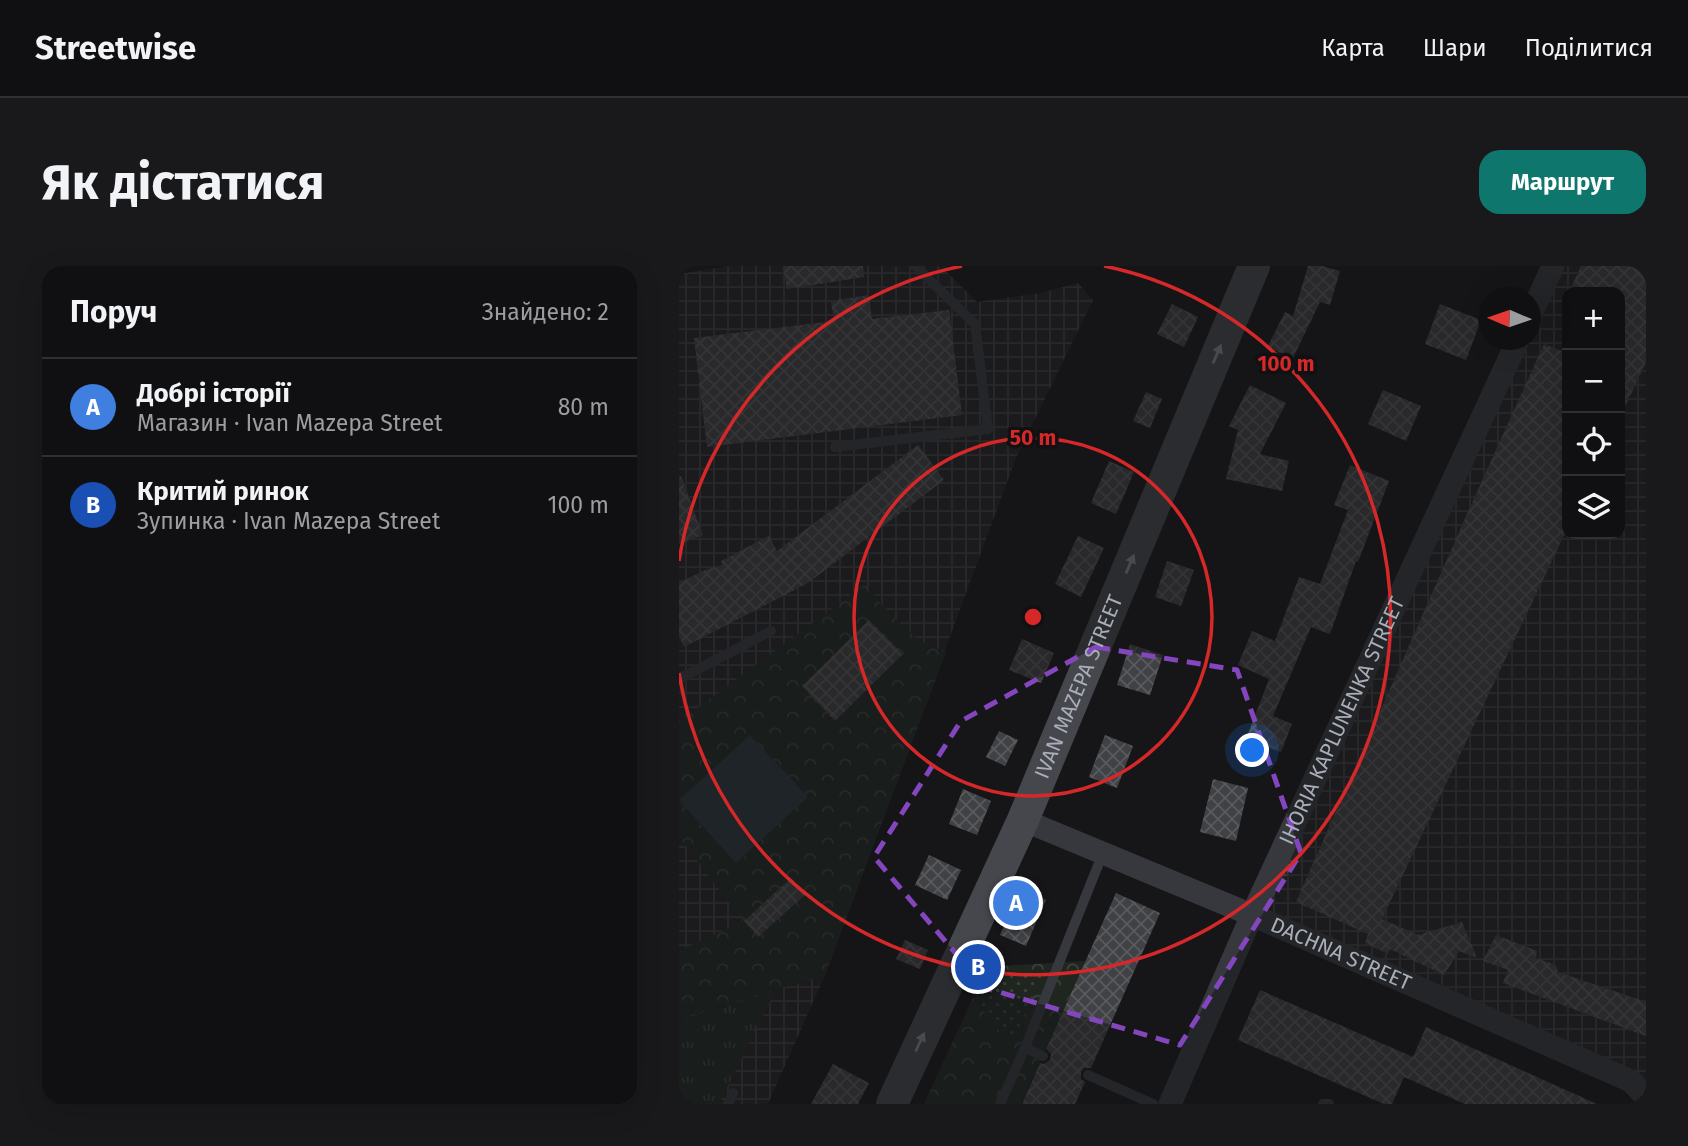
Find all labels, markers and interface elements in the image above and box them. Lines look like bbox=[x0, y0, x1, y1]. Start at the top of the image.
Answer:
text: Streetwise bbox=[35, 28, 196, 68]
text: Карта bbox=[1321, 34, 1385, 62]
text: Шари bbox=[1423, 34, 1487, 62]
text: Поділитися bbox=[1525, 34, 1653, 62]
button: Маршрут bbox=[1479, 150, 1646, 214]
text: Як дістатися bbox=[42, 153, 325, 212]
north arrow bbox=[1478, 287, 1541, 350]
map controls bbox=[1562, 287, 1625, 539]
button: + bbox=[1562, 287, 1625, 350]
text: Поруч bbox=[70, 294, 157, 330]
text: Знайдено: 2 bbox=[482, 298, 609, 326]
one-way arrow bbox=[1212, 344, 1223, 365]
button: − bbox=[1562, 350, 1625, 413]
text: 100 m bbox=[1257, 351, 1315, 377]
text: Добрі історії bbox=[137, 378, 290, 409]
text: A bbox=[86, 393, 100, 421]
text: 80 m bbox=[558, 393, 609, 421]
text: Магазин · Ivan Mazepa Street bbox=[137, 409, 443, 437]
button: locate bbox=[1562, 413, 1625, 476]
text: 50 m bbox=[1010, 425, 1056, 451]
text: Критий ринок bbox=[137, 476, 309, 507]
button: layers bbox=[1562, 476, 1625, 539]
text: B bbox=[86, 491, 100, 519]
text: 100 m bbox=[548, 491, 609, 519]
text: Зупинка · Ivan Mazepa Street bbox=[137, 507, 440, 535]
one-way arrow bbox=[1124, 554, 1135, 575]
street label: IVAN MAZEPA STREET bbox=[1029, 591, 1128, 783]
street label: IHORIA KAPLUNENKA STREET bbox=[1273, 593, 1410, 849]
centre of rings bbox=[1021, 605, 1045, 629]
your location bbox=[1235, 733, 1269, 767]
pin: A bbox=[993, 877, 1039, 929]
street label: DACHNA STREET bbox=[1267, 912, 1415, 996]
pin: B bbox=[955, 941, 1001, 993]
one-way arrow bbox=[915, 1032, 926, 1052]

